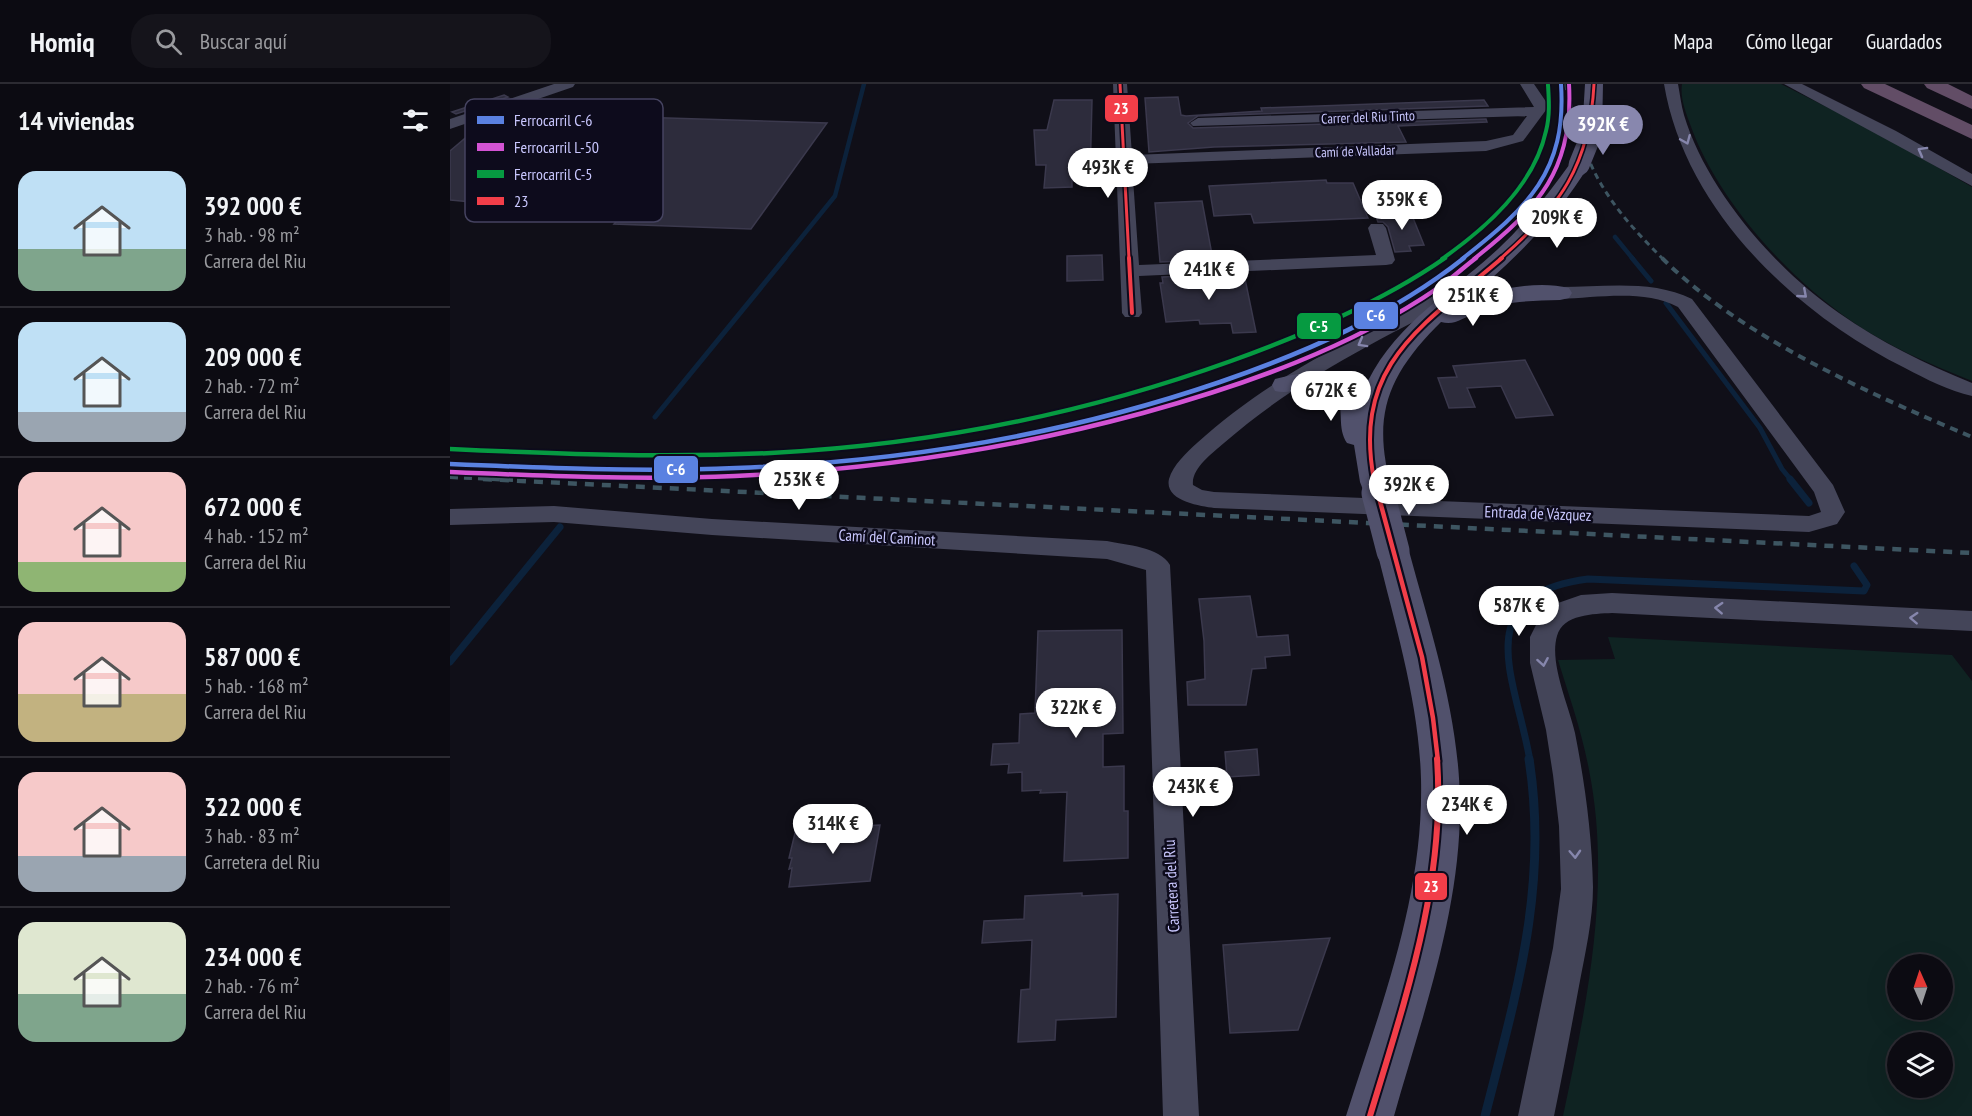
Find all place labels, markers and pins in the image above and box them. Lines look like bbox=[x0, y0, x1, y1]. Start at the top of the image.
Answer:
pin: 392K € bbox=[1554, 105, 1652, 156]
pin: 493K € bbox=[1059, 148, 1157, 199]
pin: 359K € bbox=[1353, 180, 1451, 231]
pin: 209K € bbox=[1508, 198, 1606, 249]
pin: 241K € bbox=[1160, 250, 1258, 301]
pin: 251K € bbox=[1424, 276, 1522, 327]
pin: 672K € bbox=[1282, 371, 1380, 422]
pin: 253K € bbox=[750, 460, 848, 511]
pin: 392K € bbox=[1360, 465, 1458, 516]
pin: 587K € bbox=[1470, 586, 1568, 637]
pin: 322K € bbox=[1027, 688, 1125, 739]
pin: 243K € bbox=[1144, 767, 1242, 818]
pin: 234K € bbox=[1418, 785, 1516, 836]
pin: 314K € bbox=[784, 804, 882, 855]

